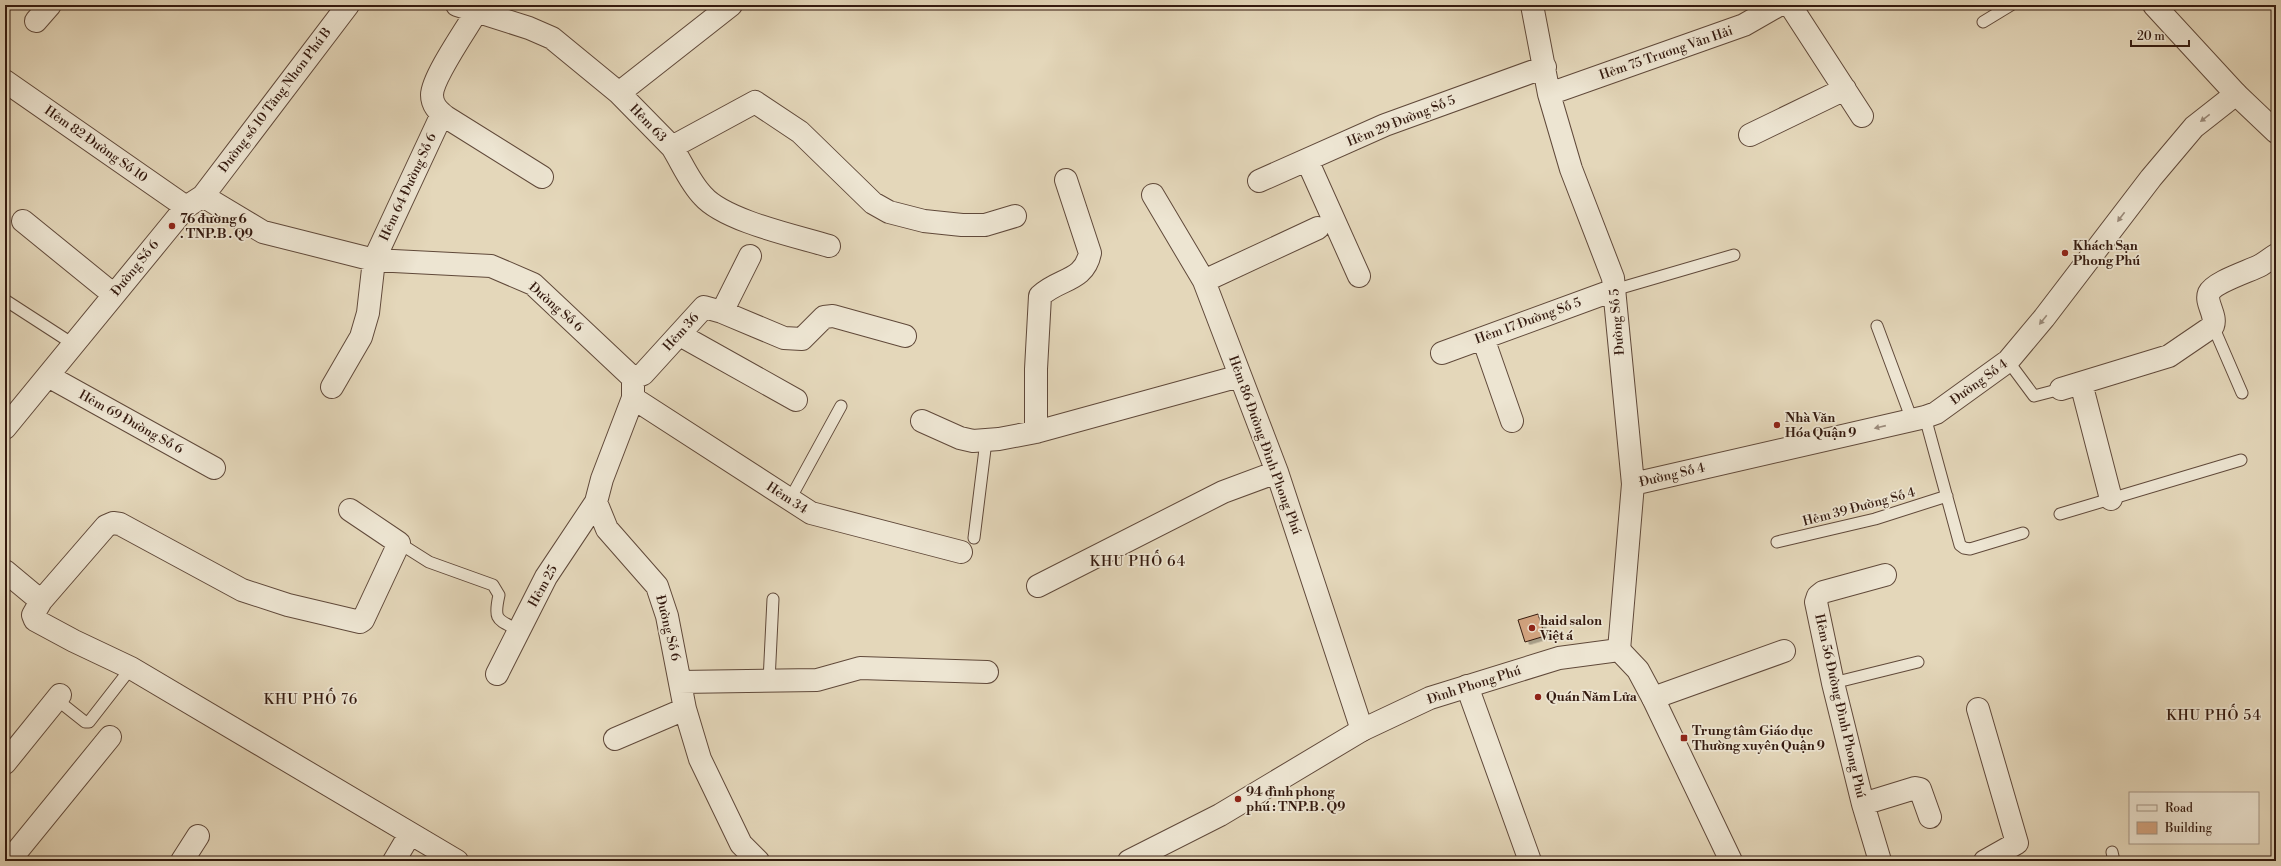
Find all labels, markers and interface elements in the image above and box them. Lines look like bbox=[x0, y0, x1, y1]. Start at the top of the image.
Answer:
scale bar bbox=[2131, 22, 2189, 48]
street label: Hẻm 75 Trương Văn Hải bbox=[1597, 23, 1735, 83]
street label: Đường số 10 Tăng Nhơn Phú B bbox=[215, 24, 335, 176]
text: 20 m bbox=[2137, 29, 2165, 44]
street label: Hẻm 29 Đường Số 5 bbox=[1344, 92, 1458, 150]
street label: Hẻm 63 bbox=[626, 101, 670, 145]
street label: Hẻm 82 Đường Số 10 bbox=[41, 102, 151, 186]
one-way arrow bbox=[2200, 114, 2211, 122]
street label: Hẻm 64 Đường Số 6 bbox=[376, 131, 440, 243]
place label: 76 đường 6 . TNP.B . Q9 bbox=[180, 211, 253, 242]
one-way arrow bbox=[2117, 211, 2126, 222]
marker: 76 đường 6 . TNP.B . Q9 bbox=[167, 221, 177, 231]
street label: Đường Số 6 bbox=[108, 237, 162, 299]
place label: Khách Sạn Phong Phú bbox=[2073, 238, 2140, 269]
marker: Khách Sạn Phong Phú bbox=[2060, 248, 2070, 258]
street label: Đường Số 6 bbox=[525, 279, 587, 335]
street label: Đường Số 5 bbox=[1606, 288, 1628, 356]
street label: Hẻm 17 Đường Số 5 bbox=[1473, 294, 1583, 348]
street label: Hẻm 36 bbox=[660, 309, 702, 354]
one-way arrow bbox=[2038, 315, 2047, 325]
street label: Hẻm 86 Đường Đình Phong Phú bbox=[1225, 353, 1305, 537]
street label: Đường Số 4 bbox=[1947, 356, 2011, 408]
street label: Hẻm 69 Đường Số 6 bbox=[76, 387, 186, 457]
place label: Nhà Văn Hóa Quận 9 bbox=[1785, 410, 1856, 441]
marker: Nhà Văn Hóa Quận 9 bbox=[1772, 420, 1782, 430]
one-way arrow bbox=[1874, 425, 1886, 431]
street label: Đường Số 4 bbox=[1637, 460, 1707, 490]
street label: Hẻm 34 bbox=[763, 479, 811, 517]
street label: Hẻm 39 Đường Số 4 bbox=[1801, 484, 1917, 530]
district label: KHU PHỐ 64 bbox=[1090, 549, 1186, 571]
street label: Hẻm 25 bbox=[525, 562, 561, 610]
street label: Đường Số 6 bbox=[652, 593, 684, 663]
street label: Hẻm 56 Đường Đình Phong Phú bbox=[1811, 612, 1869, 800]
place label: haid salon Việt á bbox=[1539, 613, 1602, 644]
marker: haid salon Việt á bbox=[1527, 623, 1537, 633]
street label: Đình Phong Phú bbox=[1425, 662, 1523, 708]
district label: KHU PHỐ 76 bbox=[264, 687, 358, 709]
place label: Quán Năm Lửa bbox=[1546, 689, 1638, 705]
marker: Quán Năm Lửa bbox=[1533, 692, 1543, 702]
district label: KHU PHỐ 54 bbox=[2166, 703, 2262, 725]
place label: Trung tâm Giáo dục Thường xuyên Quận 9 bbox=[1692, 723, 1825, 754]
marker: Trung tâm Giáo dục Thường xuyên Quận 9 bbox=[1679, 733, 1689, 743]
place label: 94 đình phong phú : TNP.B . Q9 bbox=[1246, 784, 1345, 815]
legend bbox=[2129, 792, 2259, 844]
marker: 94 đình phong phú : TNP.B . Q9 bbox=[1233, 794, 1243, 804]
text: Road bbox=[2165, 801, 2193, 816]
text: Building bbox=[2164, 821, 2213, 836]

